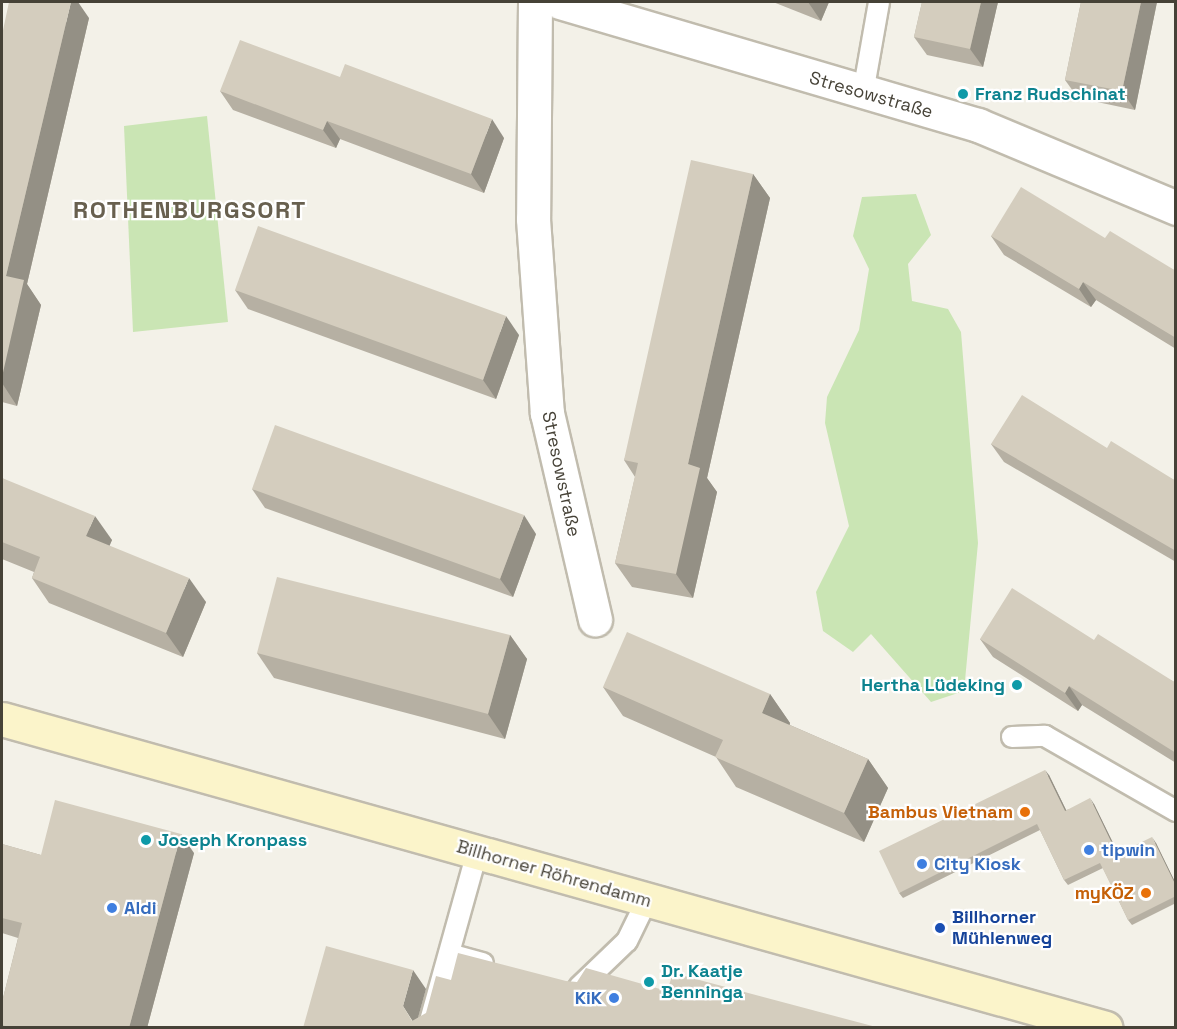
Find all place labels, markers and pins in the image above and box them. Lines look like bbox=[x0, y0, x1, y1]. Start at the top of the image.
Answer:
place label: Franz Rudschinat bbox=[975, 83, 1126, 105]
marker: Franz Rudschinat bbox=[956, 87, 970, 101]
place label: Hertha Lüdeking bbox=[861, 674, 1005, 696]
marker: Hertha Lüdeking bbox=[1010, 678, 1024, 692]
place label: Bambus Vietnam bbox=[868, 801, 1013, 823]
marker: Bambus Vietnam bbox=[1018, 805, 1032, 819]
place label: Joseph Kronpass bbox=[158, 829, 307, 851]
marker: Joseph Kronpass bbox=[139, 833, 153, 847]
place label: tipwin bbox=[1101, 839, 1155, 861]
marker: tipwin bbox=[1082, 843, 1096, 857]
place label: City Kiosk bbox=[934, 853, 1021, 875]
marker: City Kiosk bbox=[915, 857, 929, 871]
place label: myKÖZ bbox=[1075, 882, 1134, 904]
marker: myKÖZ bbox=[1139, 886, 1153, 900]
place label: Aldi bbox=[124, 897, 156, 919]
marker: Aldi bbox=[105, 901, 119, 915]
place label: Billhorner Mühlenweg bbox=[952, 907, 1052, 950]
marker: Billhorner Mühlenweg bbox=[933, 921, 947, 935]
place label: Dr. Kaatje Benninga bbox=[661, 961, 743, 1004]
marker: Dr. Kaatje Benninga bbox=[642, 975, 656, 989]
place label: KiK bbox=[575, 987, 602, 1009]
marker: KiK bbox=[607, 991, 621, 1005]

